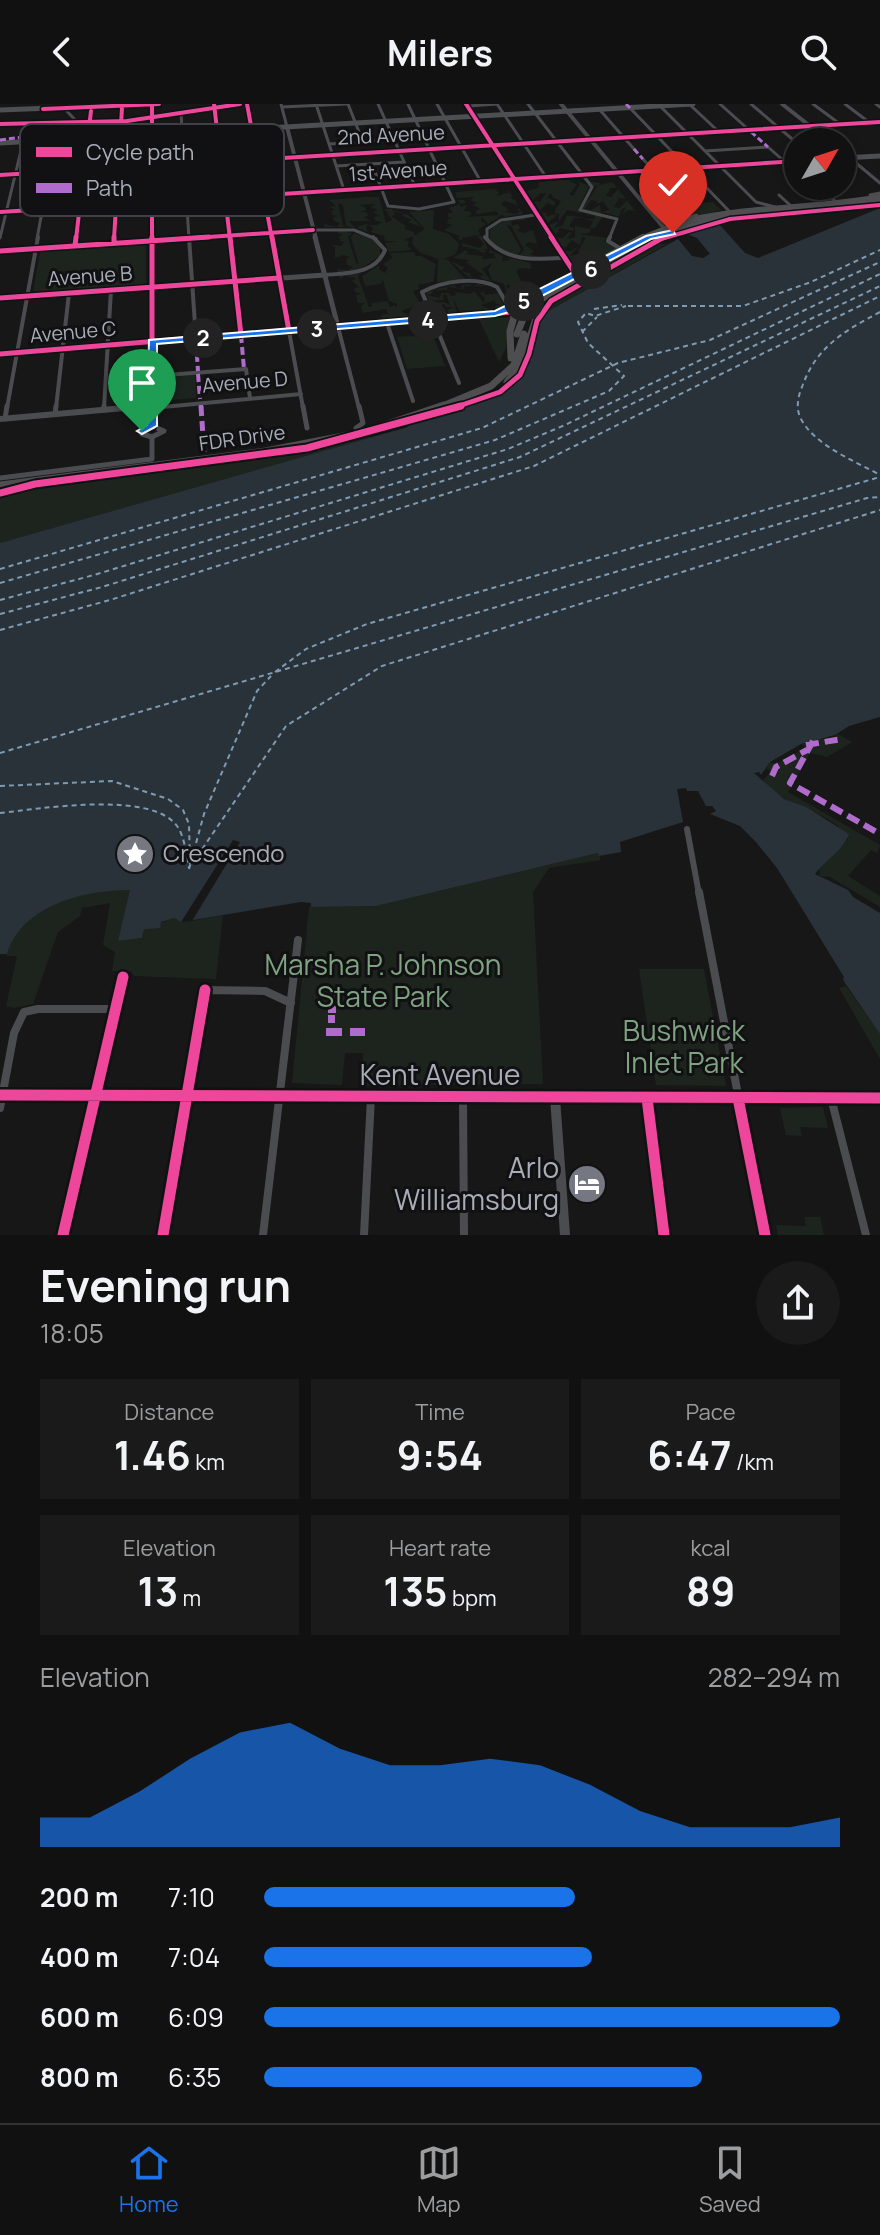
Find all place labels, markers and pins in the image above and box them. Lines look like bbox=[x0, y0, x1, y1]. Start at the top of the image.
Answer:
pin bbox=[639, 151, 707, 233]
pin: 6 bbox=[571, 249, 611, 289]
pin: 5 bbox=[504, 281, 544, 321]
pin: 4 bbox=[408, 300, 448, 340]
pin: 3 bbox=[297, 309, 337, 349]
pin: 2 bbox=[183, 318, 223, 358]
pin bbox=[108, 349, 176, 431]
place icon: Crescendo bbox=[114, 833, 156, 875]
place label: Crescendo bbox=[163, 836, 284, 869]
place label: Arlo Williamsburg bbox=[394, 1148, 559, 1218]
hotel icon: Arlo Williamsburg bbox=[566, 1163, 608, 1205]

